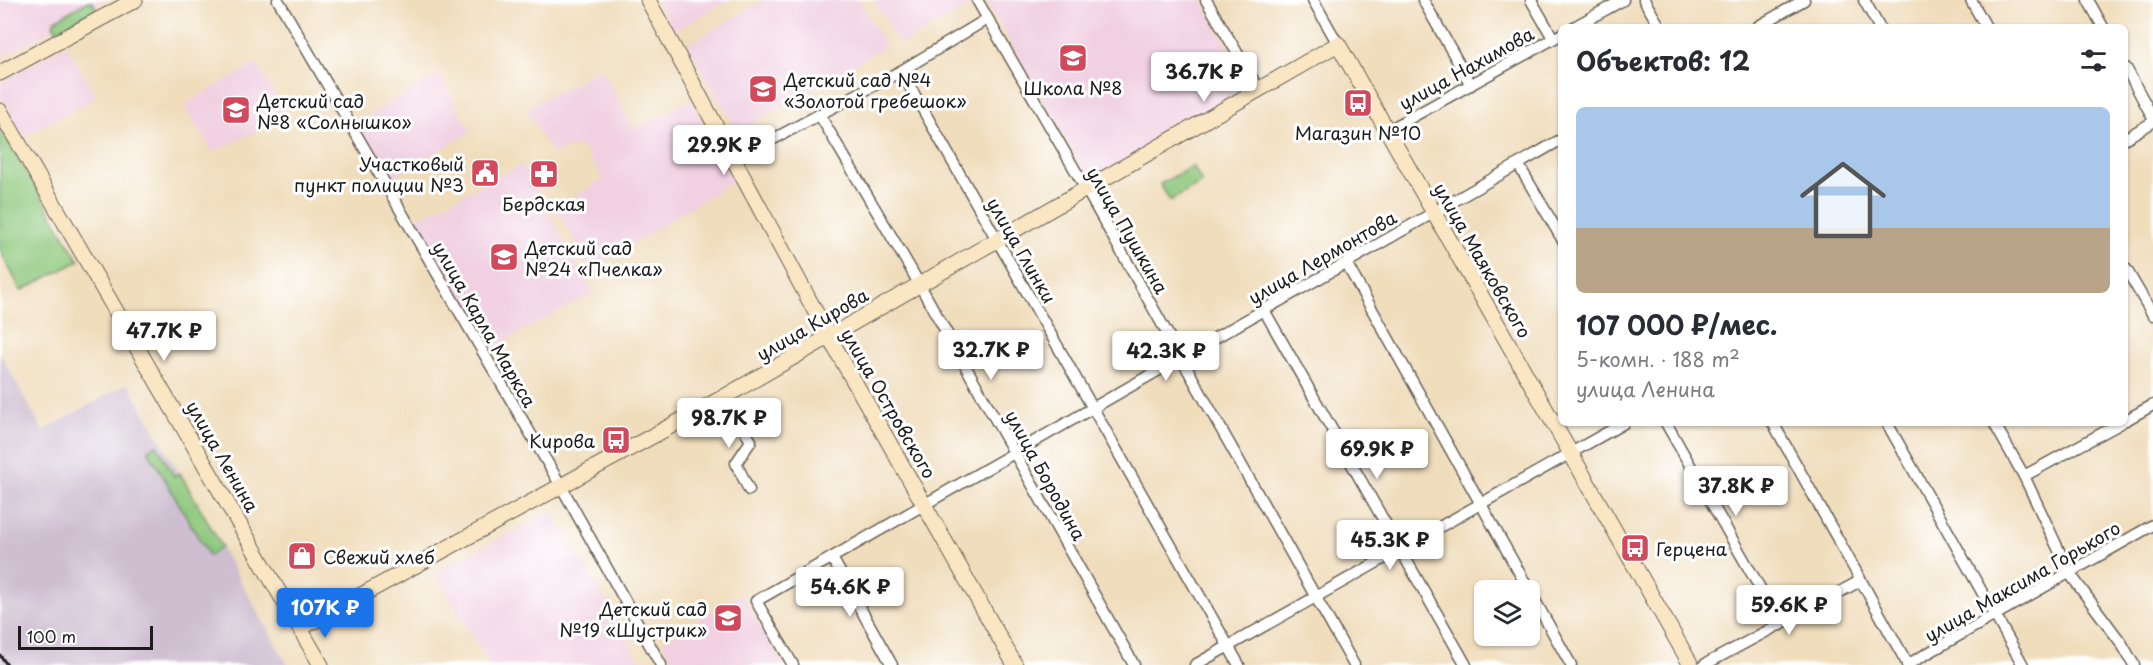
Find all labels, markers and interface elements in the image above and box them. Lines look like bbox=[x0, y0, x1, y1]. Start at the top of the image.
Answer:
street label: улица Нахимова bbox=[1394, 19, 1539, 116]
text: Объектов: 12 bbox=[1576, 41, 1750, 80]
school or university icon: Школа №8 bbox=[1057, 42, 1089, 74]
icon: filters bbox=[2077, 44, 2110, 77]
pin: 36.7K ₽ bbox=[1149, 52, 1259, 103]
text: 36.7K ₽ bbox=[1165, 56, 1243, 86]
place label: Детский сад №4 «Золотой гребешок» bbox=[783, 66, 967, 114]
school or university icon: Детский сад №4 «Золотой гребешок» bbox=[747, 73, 779, 105]
place label: Школа №8 bbox=[1023, 74, 1123, 101]
place label: Детский сад №8 «Солнышко» bbox=[256, 87, 412, 135]
bus stop icon: Магазин №10 bbox=[1342, 87, 1374, 119]
school or university icon: Детский сад №8 «Солнышко» bbox=[220, 94, 252, 126]
place label: Магазин №10 bbox=[1295, 119, 1421, 146]
pin: 29.9K ₽ bbox=[669, 125, 779, 176]
text: 29.9K ₽ bbox=[687, 129, 761, 159]
icon: home bbox=[1789, 146, 1897, 254]
place label: Участковый пункт полиции №3 bbox=[294, 150, 464, 198]
public building icon: Участковый пункт полиции №3 bbox=[469, 157, 501, 189]
pharmacy icon: Бердская bbox=[528, 158, 560, 190]
street label: улица Пушкина bbox=[1081, 161, 1176, 299]
street label: улица Маяковского bbox=[1427, 177, 1539, 343]
place label: Бердская bbox=[502, 190, 586, 217]
street label: улица Глинки bbox=[981, 192, 1063, 308]
street label: улица Лермонтова bbox=[1243, 203, 1402, 311]
place label: Детский сад №24 «Пчелка» bbox=[524, 234, 663, 282]
street label: улица Карла Маркса bbox=[426, 236, 544, 413]
school or university icon: Детский сад №24 «Пчелка» bbox=[488, 241, 520, 273]
street label: улица Кирова bbox=[751, 281, 874, 367]
text: 107 000 ₽/мес. bbox=[1576, 305, 1777, 344]
pin: 47.7K ₽ bbox=[109, 311, 219, 362]
text: 47.7K ₽ bbox=[126, 315, 202, 345]
street label: улица Островского bbox=[835, 323, 943, 483]
pin: 32.7K ₽ bbox=[936, 330, 1046, 381]
pin: 42.3K ₽ bbox=[1111, 331, 1221, 382]
text: 32.7K ₽ bbox=[952, 334, 1030, 364]
text: 42.3K ₽ bbox=[1126, 335, 1206, 365]
text: 5-комн. · 188 m² bbox=[1576, 344, 1740, 374]
text: улица Ленина bbox=[1576, 374, 1715, 404]
street label: улица Ленина bbox=[180, 395, 266, 517]
pin: 98.7K ₽ bbox=[674, 398, 784, 449]
text: 98.7K ₽ bbox=[691, 402, 767, 432]
street label: улица Бородина bbox=[999, 405, 1093, 546]
bus stop icon: Кирова bbox=[600, 424, 632, 456]
place label: Кирова bbox=[529, 427, 596, 454]
pin: 69.9K ₽ bbox=[1322, 429, 1432, 480]
text: 69.9K ₽ bbox=[1340, 433, 1414, 463]
pin: 37.8K ₽ bbox=[1681, 466, 1791, 517]
text: 37.8K ₽ bbox=[1698, 470, 1774, 500]
street label: улица Максима Горького bbox=[1919, 514, 2125, 648]
pin: 45.3K ₽ bbox=[1335, 520, 1445, 571]
text: 45.3K ₽ bbox=[1351, 524, 1429, 554]
bus stop icon: Герцена bbox=[1619, 532, 1651, 564]
place label: Герцена bbox=[1656, 535, 1728, 562]
shop icon: Свежий хлеб bbox=[286, 540, 318, 572]
place label: Свежий хлеб bbox=[323, 543, 435, 570]
pin: 54.6K ₽ bbox=[795, 567, 905, 618]
text: 54.6K ₽ bbox=[810, 571, 890, 601]
map controls bbox=[1474, 580, 1540, 646]
button: layers bbox=[1474, 580, 1540, 646]
pin: 59.6K ₽ bbox=[1734, 585, 1844, 636]
pin: 107K ₽ bbox=[276, 588, 374, 639]
text: 59.6K ₽ bbox=[1750, 589, 1828, 619]
text: 107K ₽ bbox=[291, 592, 359, 622]
place label: Детский сад №19 «Шустрик» bbox=[559, 595, 707, 643]
school or university icon: Детский сад №19 «Шустрик» bbox=[712, 602, 744, 634]
scale bar bbox=[18, 623, 153, 650]
text: 100 m bbox=[27, 624, 76, 648]

